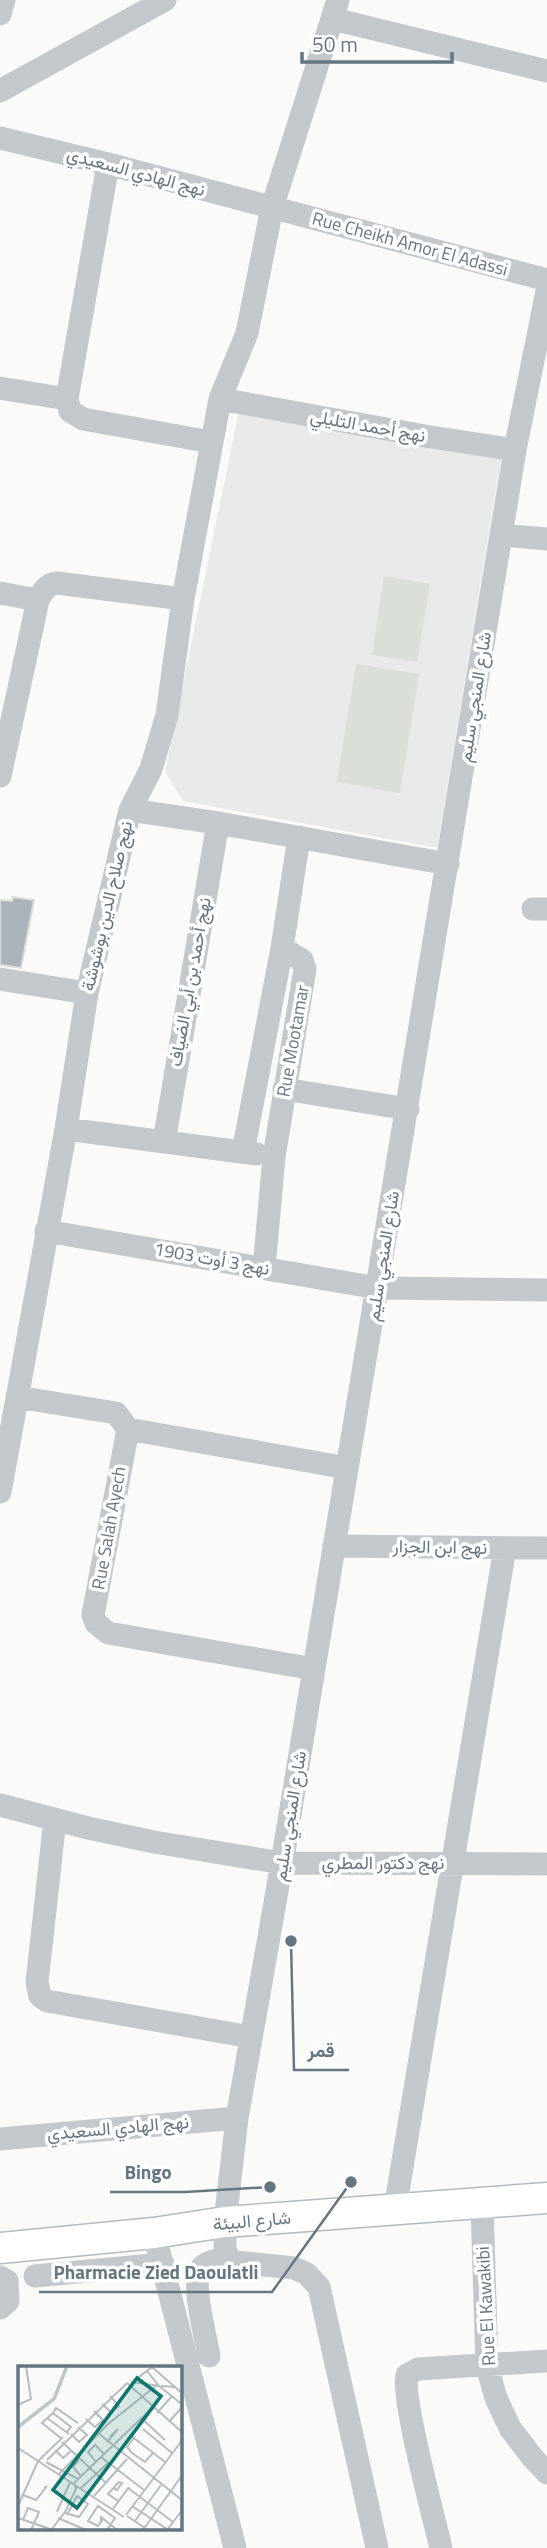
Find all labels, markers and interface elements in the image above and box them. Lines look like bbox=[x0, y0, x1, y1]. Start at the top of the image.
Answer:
scale bar bbox=[302, 21, 452, 65]
text: 50 m bbox=[312, 28, 358, 60]
street label: نهج الهادي السعيدي bbox=[63, 140, 208, 205]
street label: Rue Cheikh Amor El Adassi bbox=[309, 204, 511, 283]
street label: نهج أحمد التليلي bbox=[308, 402, 428, 451]
street label: شارع المنجي سليم bbox=[451, 630, 500, 764]
street label: نهج صلاح الدين بوشوشة bbox=[74, 818, 139, 993]
street label: نهج أحمد بن أبي الضياف bbox=[161, 895, 220, 1069]
street label: Rue Mootamar bbox=[269, 983, 316, 1099]
street label: شارع المنجي سليم bbox=[359, 1189, 408, 1323]
street label: نهج 3 أوت 1903 bbox=[152, 1235, 272, 1282]
street label: Rue Salah Ayech bbox=[84, 1464, 133, 1592]
street label: نهج ابن الجزار bbox=[391, 1532, 488, 1561]
street label: شارع المنجي سليم bbox=[266, 1749, 315, 1883]
street label: نهج دكتور المطري bbox=[322, 1849, 444, 1878]
callout: قمر bbox=[294, 2030, 349, 2070]
text: قمر bbox=[306, 2035, 335, 2064]
street label: نهج الهادي السعيدي bbox=[46, 2108, 190, 2149]
callout: Bingo bbox=[110, 2152, 185, 2192]
text: Bingo bbox=[124, 2157, 172, 2186]
street label: شارع البيئة bbox=[212, 2204, 292, 2237]
street label: Rue El Kawakibi bbox=[469, 2246, 502, 2366]
callout: Pharmacie Zied Daoulatli bbox=[39, 2252, 272, 2292]
text: Pharmacie Zied Daoulatli bbox=[54, 2257, 258, 2286]
inset map bbox=[18, 2366, 182, 2530]

